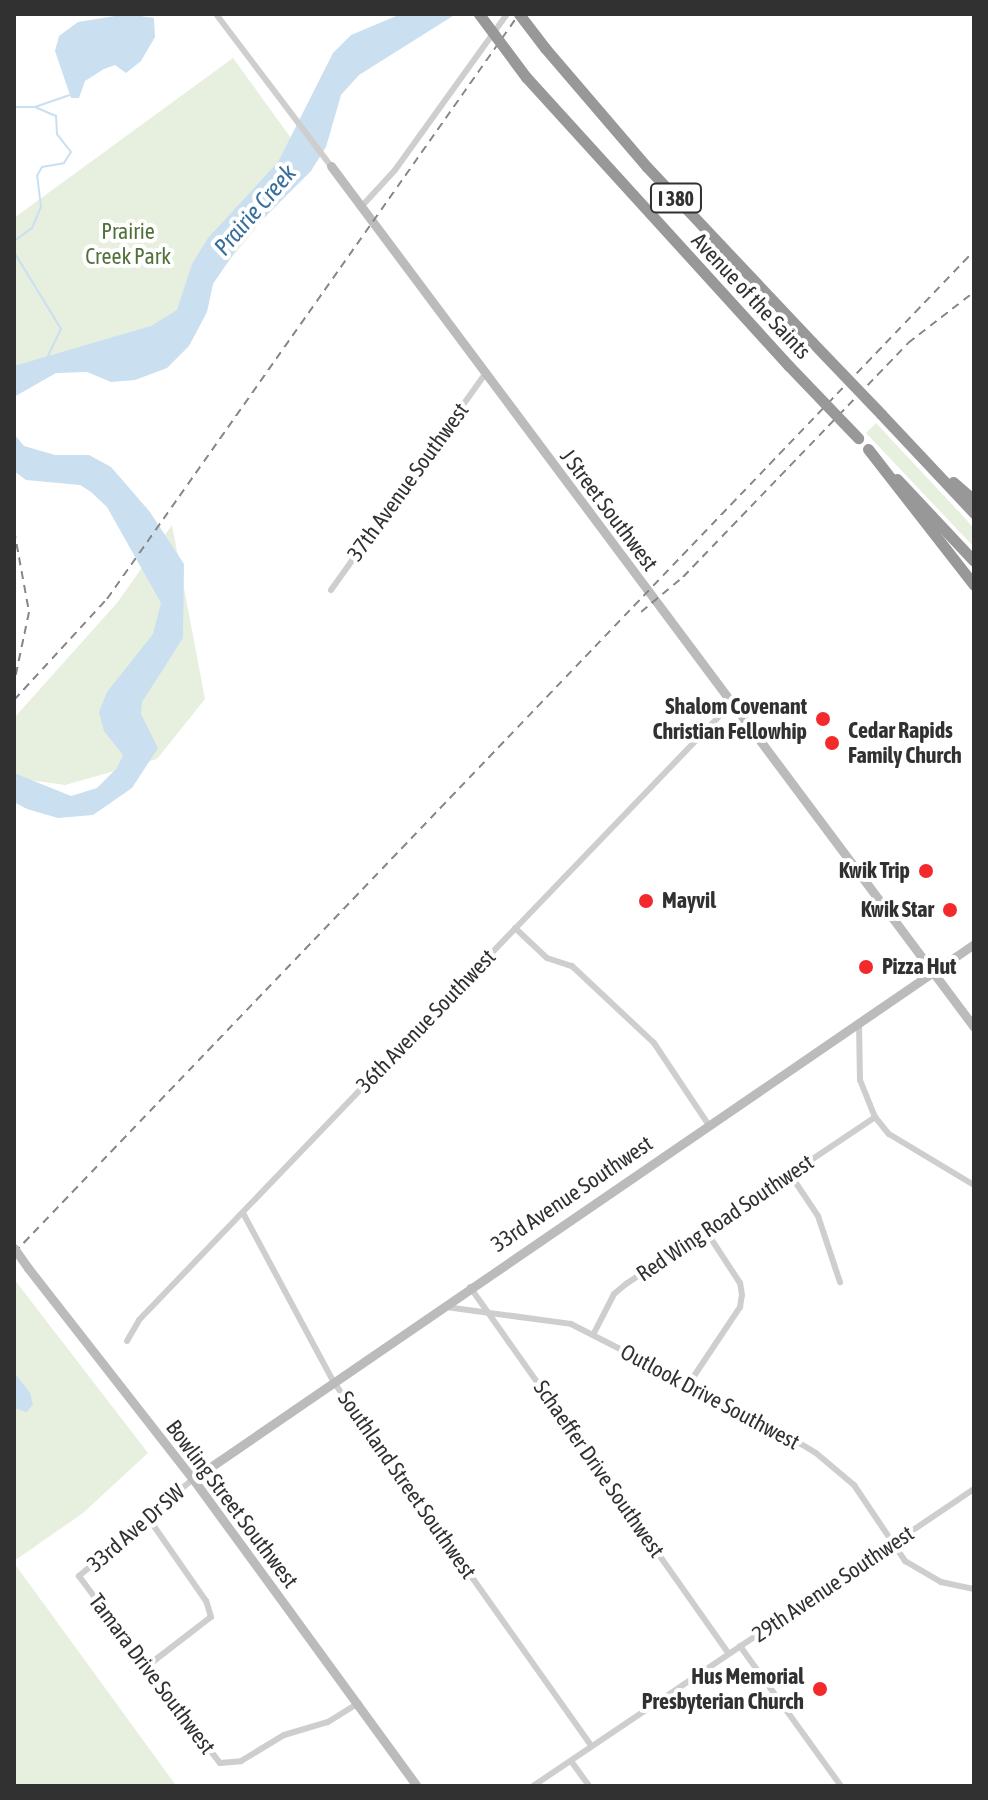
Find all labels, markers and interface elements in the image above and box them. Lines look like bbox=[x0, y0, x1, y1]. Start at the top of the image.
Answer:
water label: Prairie Creek bbox=[208, 159, 302, 261]
road number: I 380 bbox=[648, 182, 704, 214]
park label: Prairie Creek Park bbox=[85, 218, 171, 270]
street label: Avenue of the Saints bbox=[686, 228, 816, 364]
street label: 37th Avenue Southwest bbox=[342, 398, 474, 566]
street label: J Street Southwest bbox=[555, 444, 663, 576]
place label: Shalom Covenant Christian Fellowhip bbox=[653, 693, 807, 744]
marker: Shalom Covenant Christian Fellowhip bbox=[814, 710, 832, 728]
place label: Cedar Rapids Family Church bbox=[848, 717, 962, 768]
marker: Cedar Rapids Family Church bbox=[823, 734, 841, 752]
place label: Kwik Trip bbox=[839, 858, 910, 884]
marker: Kwik Trip bbox=[917, 862, 935, 880]
place label: Mayvil bbox=[662, 888, 716, 914]
marker: Mayvil bbox=[637, 892, 655, 910]
place label: Kwik Star bbox=[861, 897, 934, 923]
marker: Kwik Star bbox=[941, 901, 959, 919]
street label: 36th Avenue Southwest bbox=[351, 944, 501, 1098]
place label: Pizza Hut bbox=[882, 954, 956, 980]
marker: Pizza Hut bbox=[857, 958, 875, 976]
street label: 33rd Avenue Southwest bbox=[486, 1130, 658, 1258]
street label: Red Wing Road Southwest bbox=[632, 1149, 818, 1287]
street label: Outlook Drive Southwest bbox=[616, 1339, 804, 1455]
street label: Schaeffer Drive Southwest bbox=[528, 1376, 670, 1562]
street label: Southland Street Southwest bbox=[332, 1386, 482, 1584]
street label: Bowling Street Southwest bbox=[160, 1415, 304, 1593]
street label: 33rd Ave Dr SW bbox=[82, 1479, 190, 1577]
street label: 29th Avenue Southwest bbox=[747, 1520, 919, 1648]
street label: Tamara Drive Southwest bbox=[83, 1589, 221, 1759]
place label: Hus Memorial Presbyterian Church bbox=[642, 1663, 804, 1714]
marker: Hus Memorial Presbyterian Church bbox=[811, 1680, 829, 1698]

